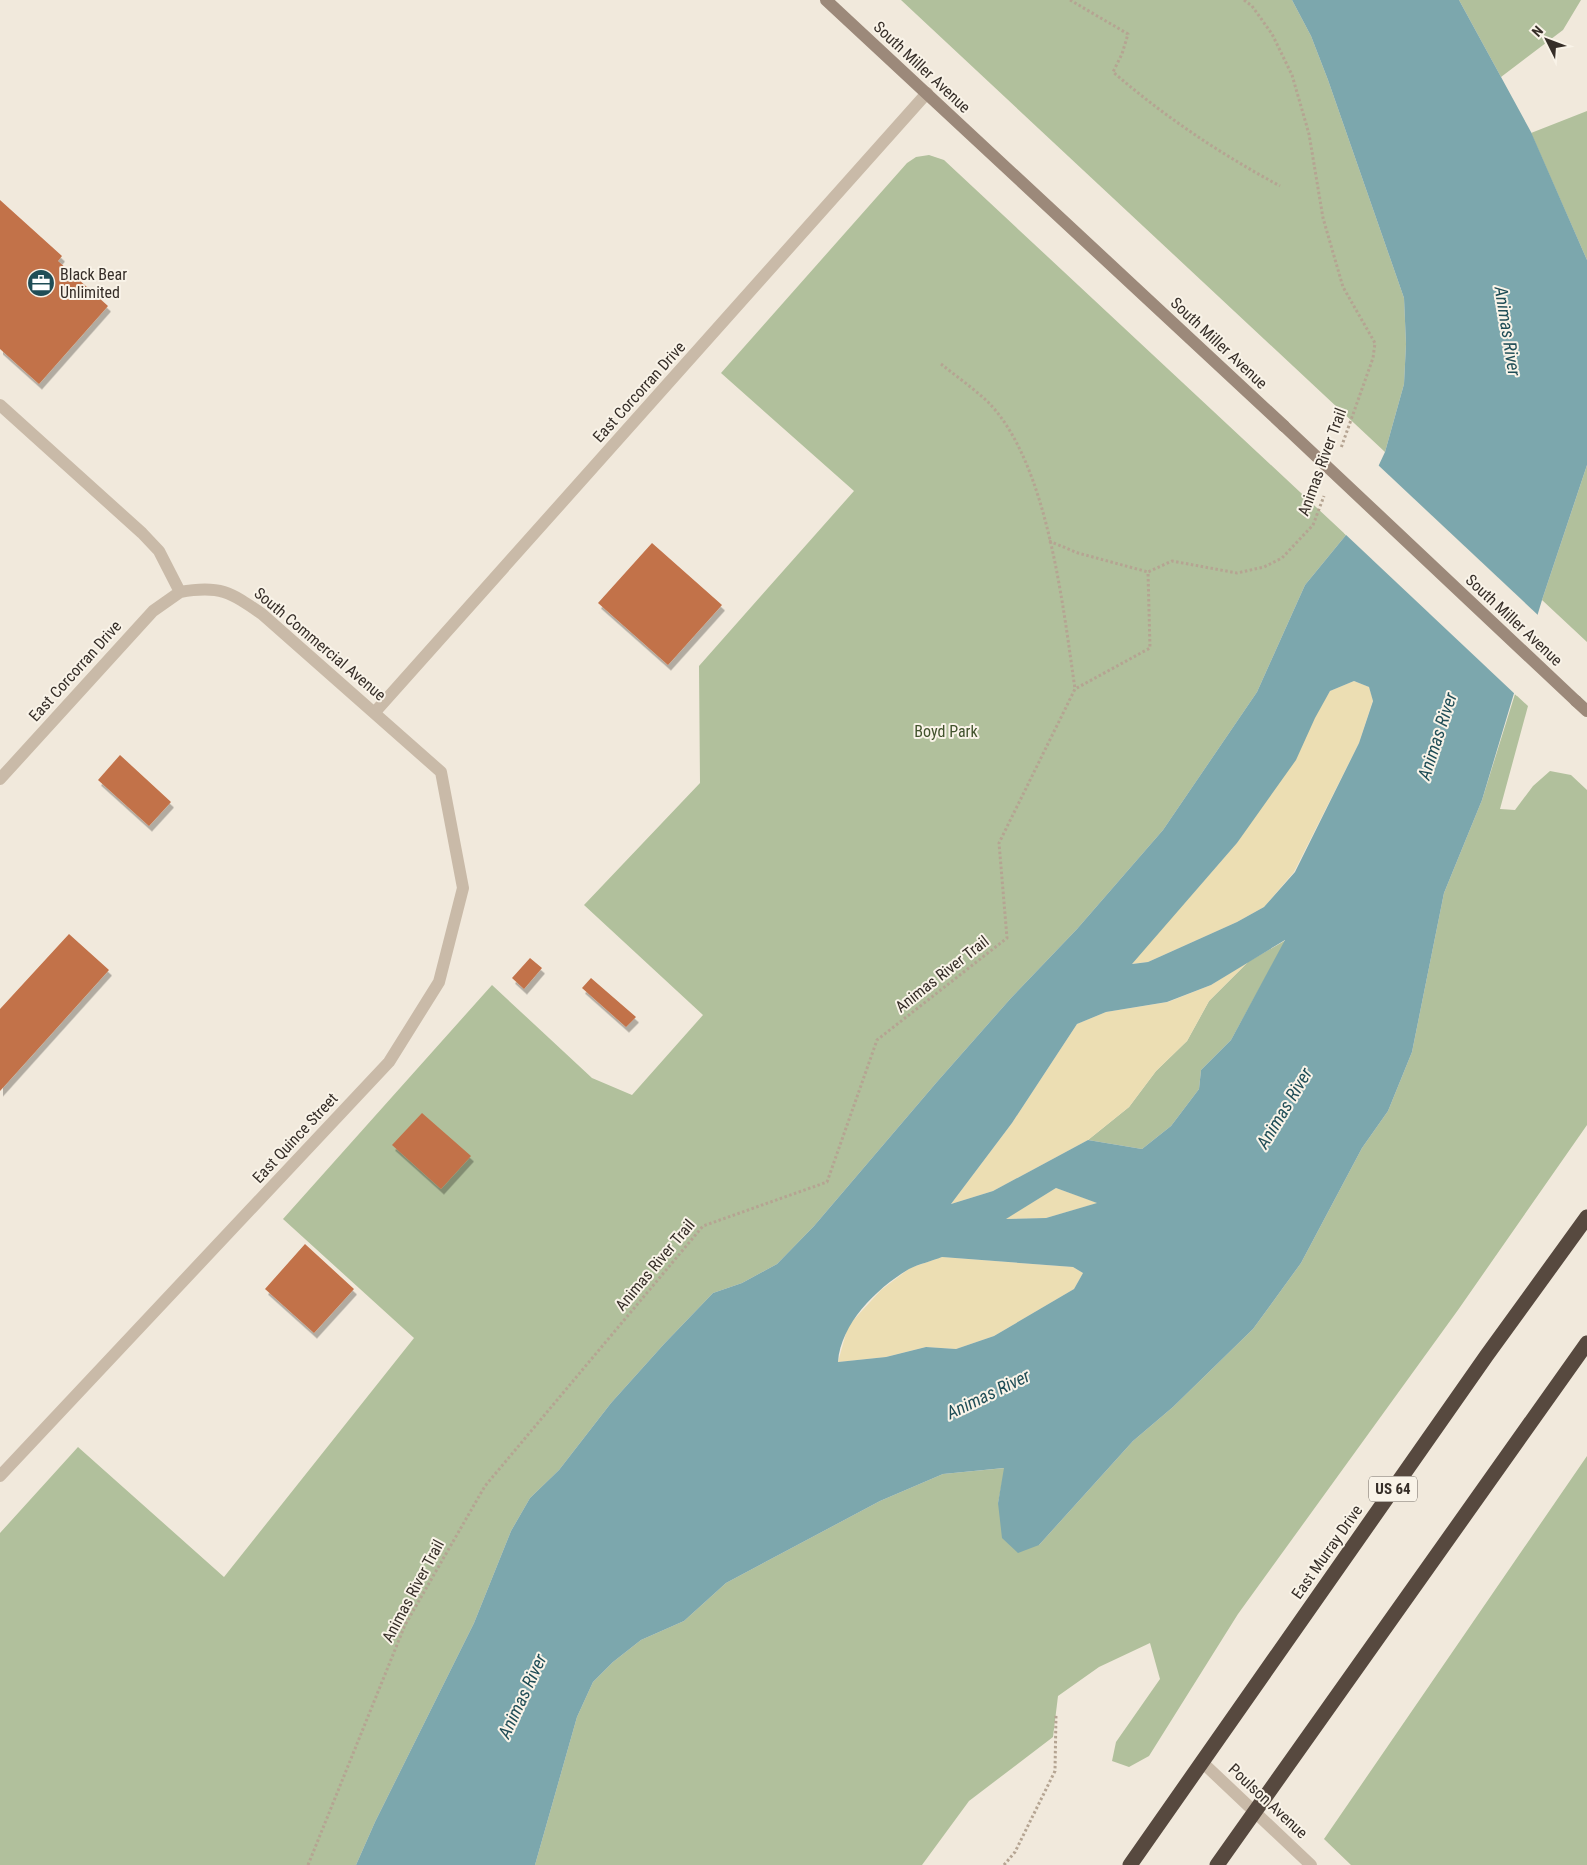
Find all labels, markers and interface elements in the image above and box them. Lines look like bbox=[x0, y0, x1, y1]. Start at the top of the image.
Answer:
north arrow bbox=[1522, 15, 1572, 65]
street label: South Miller Avenue bbox=[870, 17, 974, 117]
text: N bbox=[1529, 23, 1546, 40]
place label: Black Bear Unlimited bbox=[60, 265, 127, 302]
office icon: Black Bear Unlimited bbox=[26, 268, 56, 298]
water label: Animas River bbox=[1490, 284, 1526, 378]
street label: South Miller Avenue bbox=[1167, 293, 1271, 393]
street label: East Corcorran Drive bbox=[589, 338, 689, 446]
street label: Animas River Trail bbox=[1294, 406, 1350, 518]
street label: South Miller Avenue bbox=[1462, 570, 1566, 670]
street label: South Commercial Avenue bbox=[250, 583, 390, 705]
street label: East Corcorran Drive bbox=[25, 617, 125, 725]
water label: Animas River bbox=[1413, 689, 1461, 783]
park label: Boyd Park bbox=[914, 722, 978, 741]
street label: Animas River Trail bbox=[892, 932, 992, 1016]
water label: Animas River bbox=[1251, 1063, 1317, 1153]
street label: East Quince Street bbox=[248, 1089, 342, 1187]
street label: Animas River Trail bbox=[611, 1216, 699, 1314]
water label: Animas River bbox=[942, 1364, 1034, 1424]
road number: US 64 bbox=[1369, 1476, 1417, 1502]
street label: East Murray Drive bbox=[1288, 1501, 1366, 1603]
street label: Animas River Trail bbox=[378, 1537, 448, 1645]
water label: Animas River bbox=[493, 1650, 551, 1742]
street label: Poulson Avenue bbox=[1225, 1760, 1311, 1842]

